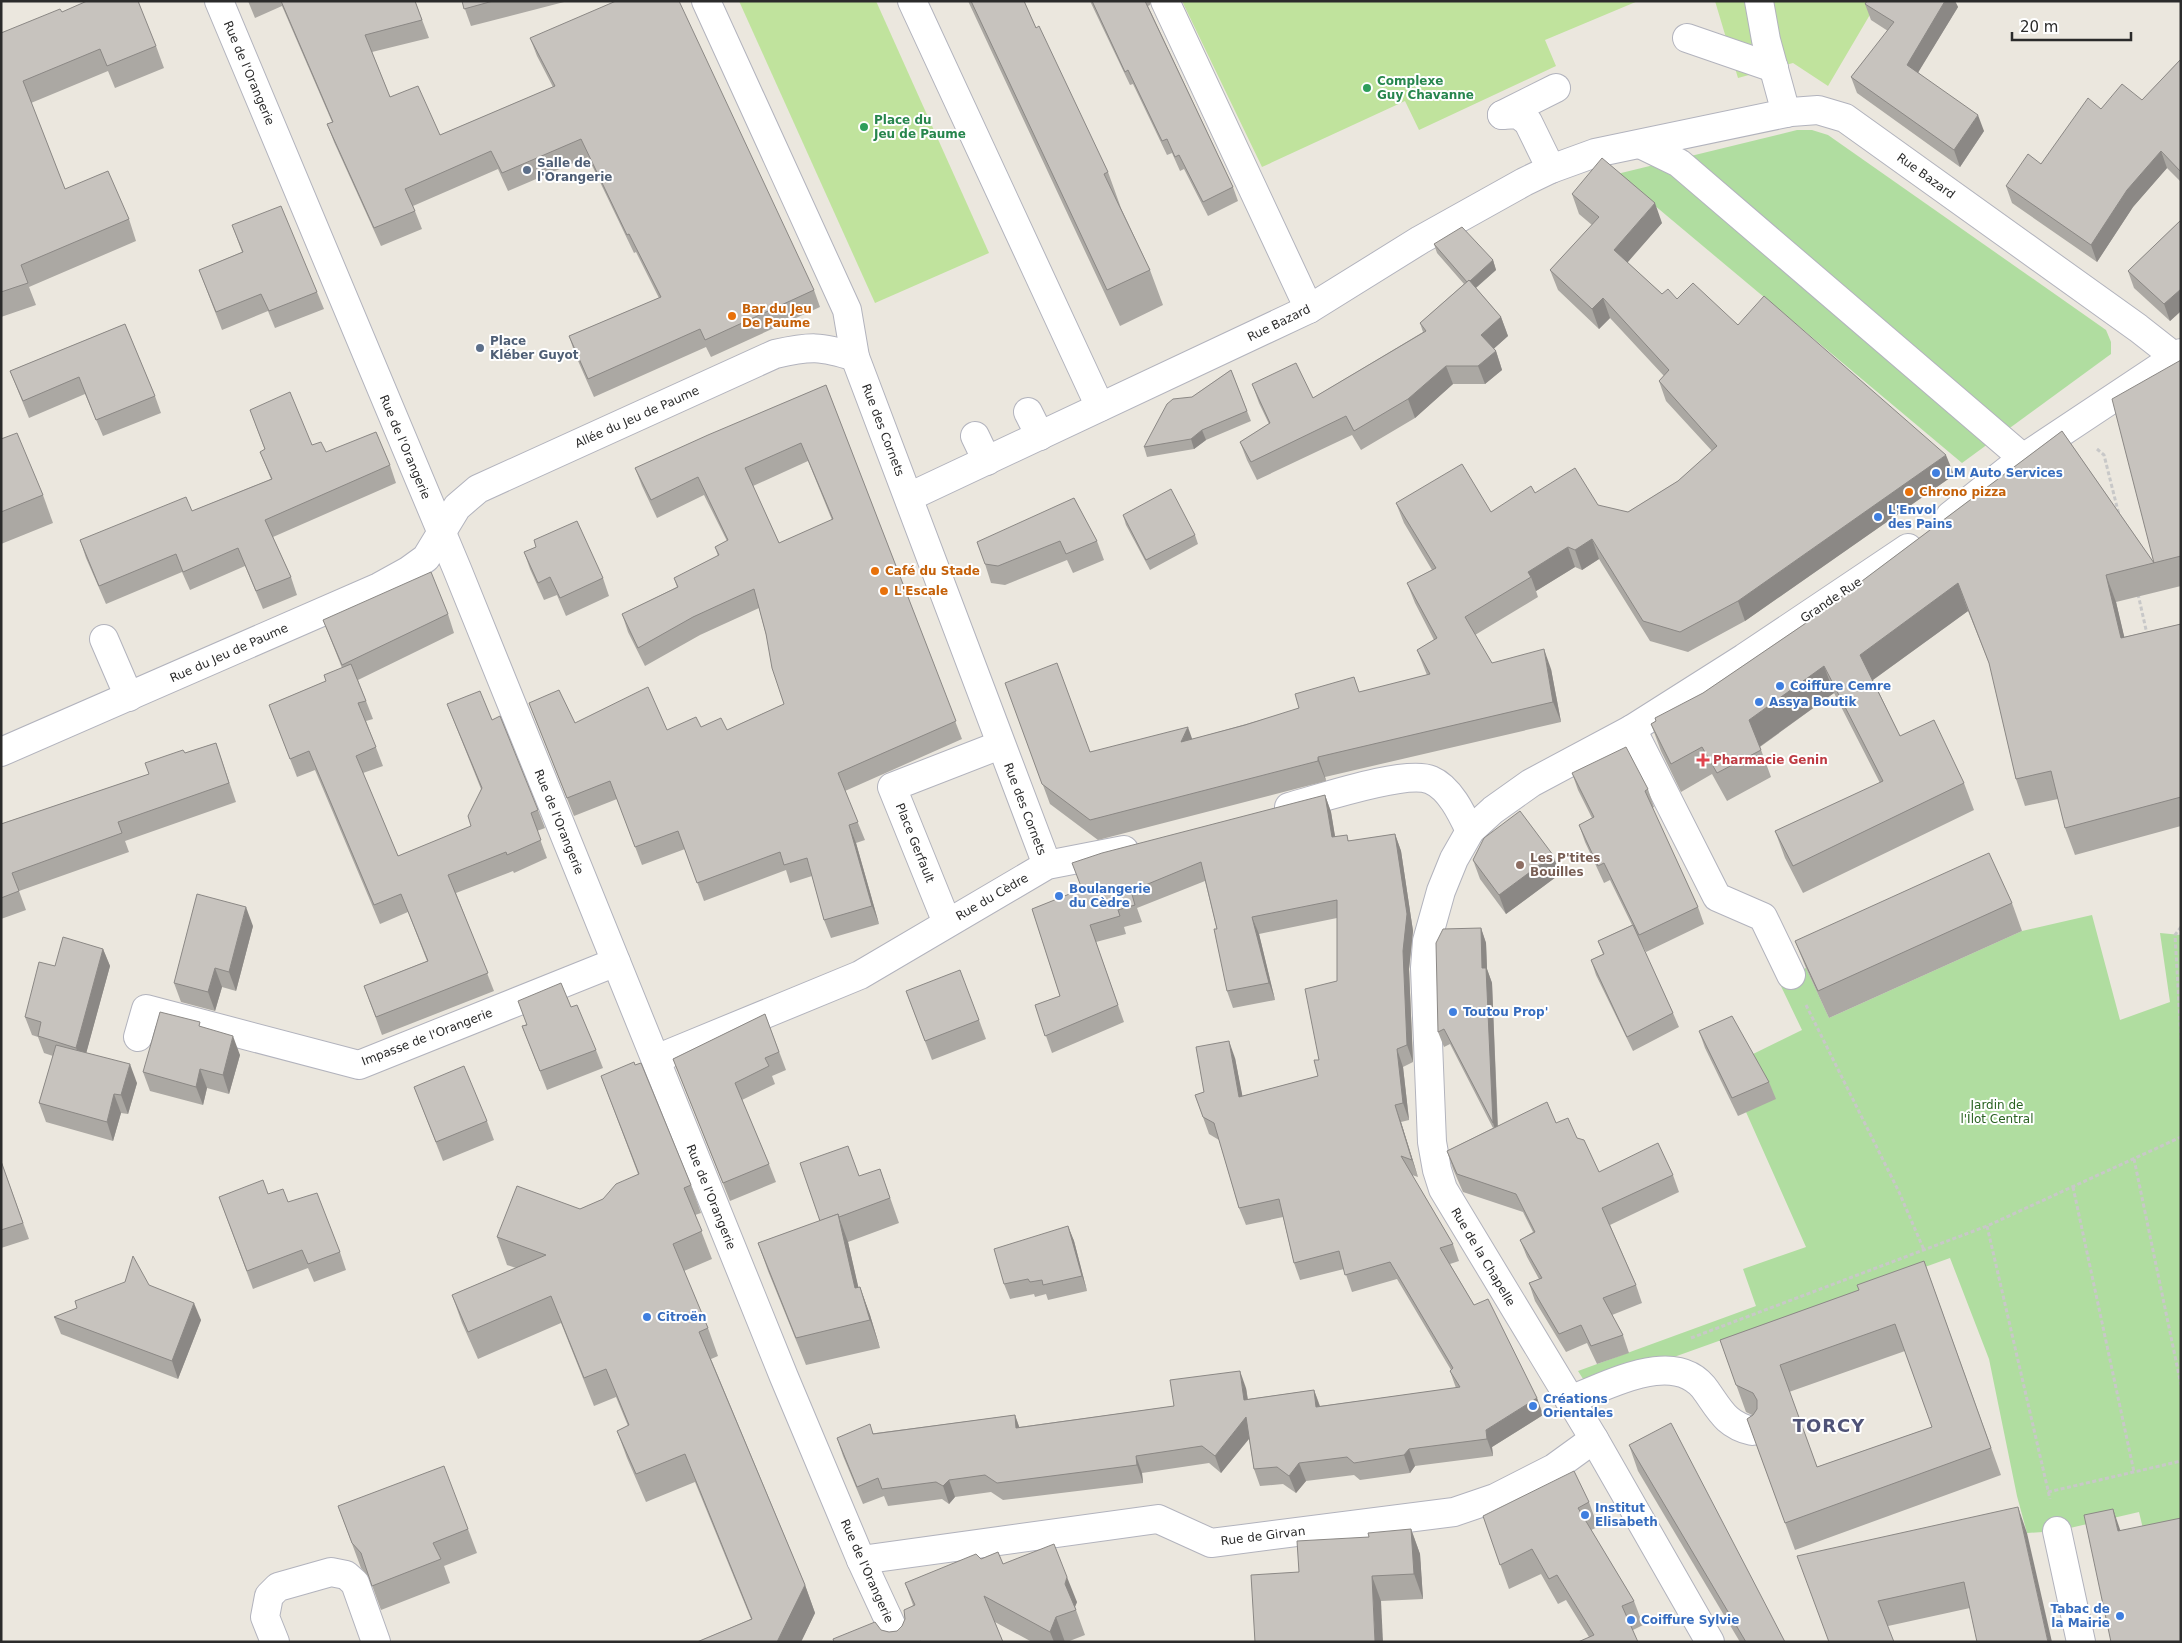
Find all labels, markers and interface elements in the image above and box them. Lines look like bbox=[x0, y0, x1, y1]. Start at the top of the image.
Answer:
scale bar bbox=[2012, 10, 2131, 42]
text: 20 m bbox=[2020, 18, 2058, 36]
street label: Rue de l'Orangerie bbox=[221, 19, 277, 127]
place label: Complexe Guy Chavanne bbox=[1377, 74, 1474, 102]
marker: Complexe Guy Chavanne bbox=[1361, 82, 1373, 94]
place label: Place du Jeu de Paume bbox=[873, 113, 966, 141]
marker: Place du Jeu de Paume bbox=[858, 121, 870, 133]
street label: Rue Bazard bbox=[1894, 150, 1958, 202]
place label: Salle de l'Orangerie bbox=[537, 156, 612, 184]
marker: Salle de l'Orangerie bbox=[521, 164, 533, 176]
place label: Bar du Jeu De Paume bbox=[742, 302, 812, 330]
street label: Rue Bazard bbox=[1245, 302, 1313, 344]
marker: Bar du Jeu De Paume bbox=[726, 310, 738, 322]
place label: Place Kléber Guyot bbox=[490, 334, 579, 362]
marker: Place Kléber Guyot bbox=[474, 342, 486, 354]
street label: Rue des Cornets bbox=[859, 382, 907, 478]
street label: Allée du Jeu de Paume bbox=[573, 383, 701, 451]
street label: Rue de l'Orangerie bbox=[377, 393, 433, 501]
place label: LM Auto Services bbox=[1946, 466, 2063, 480]
marker: LM Auto Services bbox=[1930, 467, 1942, 479]
place label: Chrono pizza bbox=[1919, 485, 2006, 499]
marker: Chrono pizza bbox=[1903, 486, 1915, 498]
place label: L'Envol des Pains bbox=[1888, 503, 1952, 531]
marker: L'Envol des Pains bbox=[1872, 511, 1884, 523]
place label: Café du Stade bbox=[885, 564, 980, 578]
marker: Café du Stade bbox=[869, 565, 881, 577]
street label: Grande Rue bbox=[1798, 574, 1864, 626]
place label: L'Escale bbox=[894, 584, 948, 598]
marker: L'Escale bbox=[878, 585, 890, 597]
street label: Rue du Jeu de Paume bbox=[168, 621, 290, 685]
place label: Coiffure Cemre bbox=[1790, 679, 1891, 693]
marker: Coiffure Cemre bbox=[1774, 680, 1786, 692]
place label: Assya Boutik bbox=[1769, 695, 1857, 709]
marker: Assya Boutik bbox=[1753, 696, 1765, 708]
place label: Pharmacie Genin bbox=[1713, 753, 1828, 767]
marker: Pharmacie Genin bbox=[1697, 754, 1709, 766]
street label: Rue des Cornets bbox=[1001, 761, 1049, 857]
street label: Rue de l'Orangerie bbox=[532, 767, 586, 877]
street label: Place Gerfault bbox=[893, 801, 937, 885]
place label: Les P'tites Bouilles bbox=[1530, 851, 1600, 879]
marker: Les P'tites Bouilles bbox=[1514, 859, 1526, 871]
street label: Rue du Cèdre bbox=[953, 871, 1031, 923]
place label: Boulangerie du Cèdre bbox=[1069, 882, 1151, 910]
marker: Boulangerie du Cèdre bbox=[1053, 890, 1065, 902]
street label: Impasse de l'Orangerie bbox=[359, 1005, 495, 1069]
place label: Toutou Prop' bbox=[1463, 1005, 1548, 1019]
marker: Toutou Prop' bbox=[1447, 1006, 1459, 1018]
park label: Jardin de l'Îlot Central bbox=[1960, 1098, 2034, 1126]
street label: Rue de l'Orangerie bbox=[684, 1142, 738, 1252]
street label: Rue de la Chapelle bbox=[1448, 1205, 1518, 1309]
place label: Citroën bbox=[657, 1310, 707, 1324]
marker: Citroën bbox=[641, 1311, 653, 1323]
place label: Créations Orientales bbox=[1543, 1392, 1613, 1420]
marker: Créations Orientales bbox=[1527, 1400, 1539, 1412]
district label: TORCY bbox=[1793, 1415, 1865, 1436]
place label: Institut Elisabeth bbox=[1595, 1501, 1658, 1529]
marker: Institut Elisabeth bbox=[1579, 1509, 1591, 1521]
street label: Rue de l'Orangerie bbox=[838, 1517, 896, 1625]
street label: Rue de Girvan bbox=[1220, 1524, 1306, 1548]
place label: Tabac de la Mairie bbox=[2051, 1602, 2110, 1630]
marker: Tabac de la Mairie bbox=[2114, 1610, 2126, 1622]
place label: Coiffure Sylvie bbox=[1641, 1613, 1739, 1627]
marker: Coiffure Sylvie bbox=[1625, 1614, 1637, 1626]

